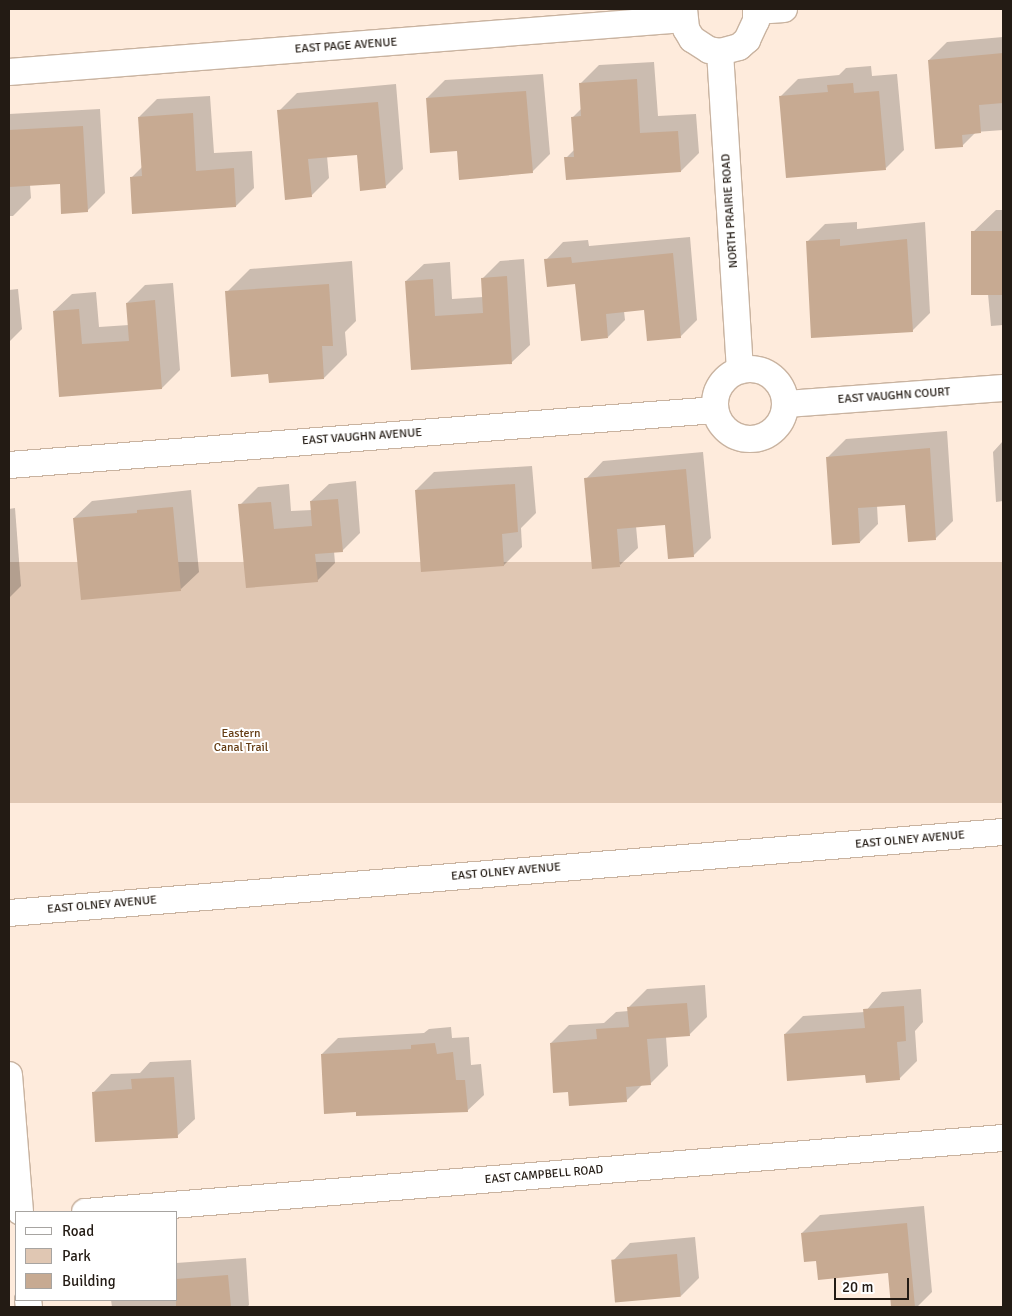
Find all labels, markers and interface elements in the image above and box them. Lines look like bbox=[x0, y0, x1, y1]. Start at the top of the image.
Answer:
street label: EAST PAGE AVENUE bbox=[294, 35, 398, 57]
street label: NORTH PRAIRIE ROAD bbox=[719, 153, 741, 269]
street label: EAST VAUGHN COURT bbox=[837, 385, 951, 407]
street label: EAST VAUGHN AVENUE bbox=[301, 426, 423, 448]
park label: Eastern Canal Trail bbox=[214, 727, 268, 755]
street label: EAST OLNEY AVENUE bbox=[855, 828, 965, 852]
street label: EAST OLNEY AVENUE bbox=[451, 860, 561, 884]
street label: EAST OLNEY AVENUE bbox=[47, 893, 157, 917]
street label: EAST CAMPBELL ROAD bbox=[484, 1163, 604, 1187]
legend bbox=[15, 1211, 178, 1301]
text: Road bbox=[62, 1222, 94, 1240]
text: Park bbox=[62, 1247, 91, 1265]
scale bar bbox=[837, 1268, 912, 1300]
text: Building bbox=[62, 1272, 116, 1290]
text: 20 m bbox=[842, 1278, 873, 1296]

